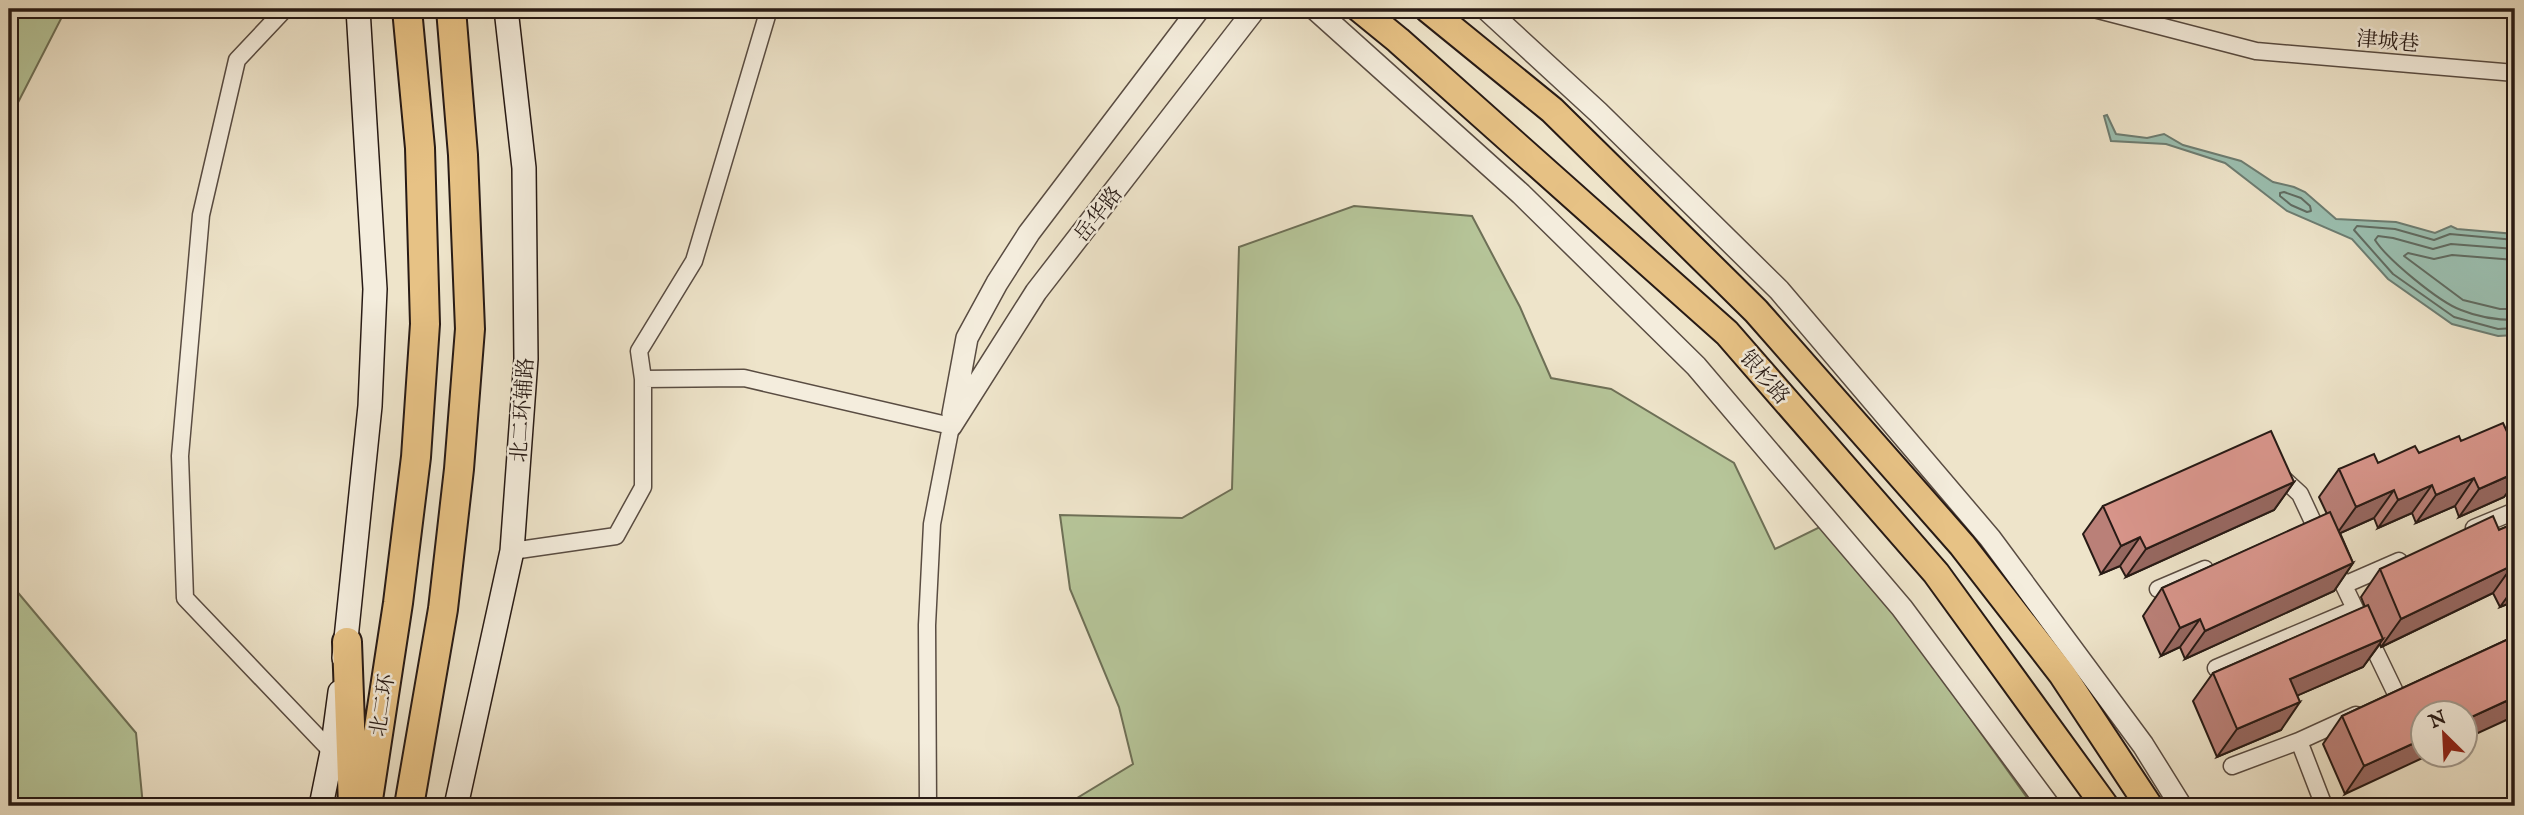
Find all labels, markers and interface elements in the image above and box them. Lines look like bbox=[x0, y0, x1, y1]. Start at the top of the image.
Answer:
street label: 津城巷 bbox=[2355, 26, 2420, 59]
street label: 岳华路 bbox=[1069, 182, 1129, 248]
street label: 银杉路 bbox=[1733, 345, 1795, 411]
street label: 北二环辅路 bbox=[506, 357, 541, 463]
street label: 北二环 bbox=[365, 672, 402, 738]
north arrow bbox=[2408, 700, 2478, 770]
text: N bbox=[2425, 706, 2451, 735]

